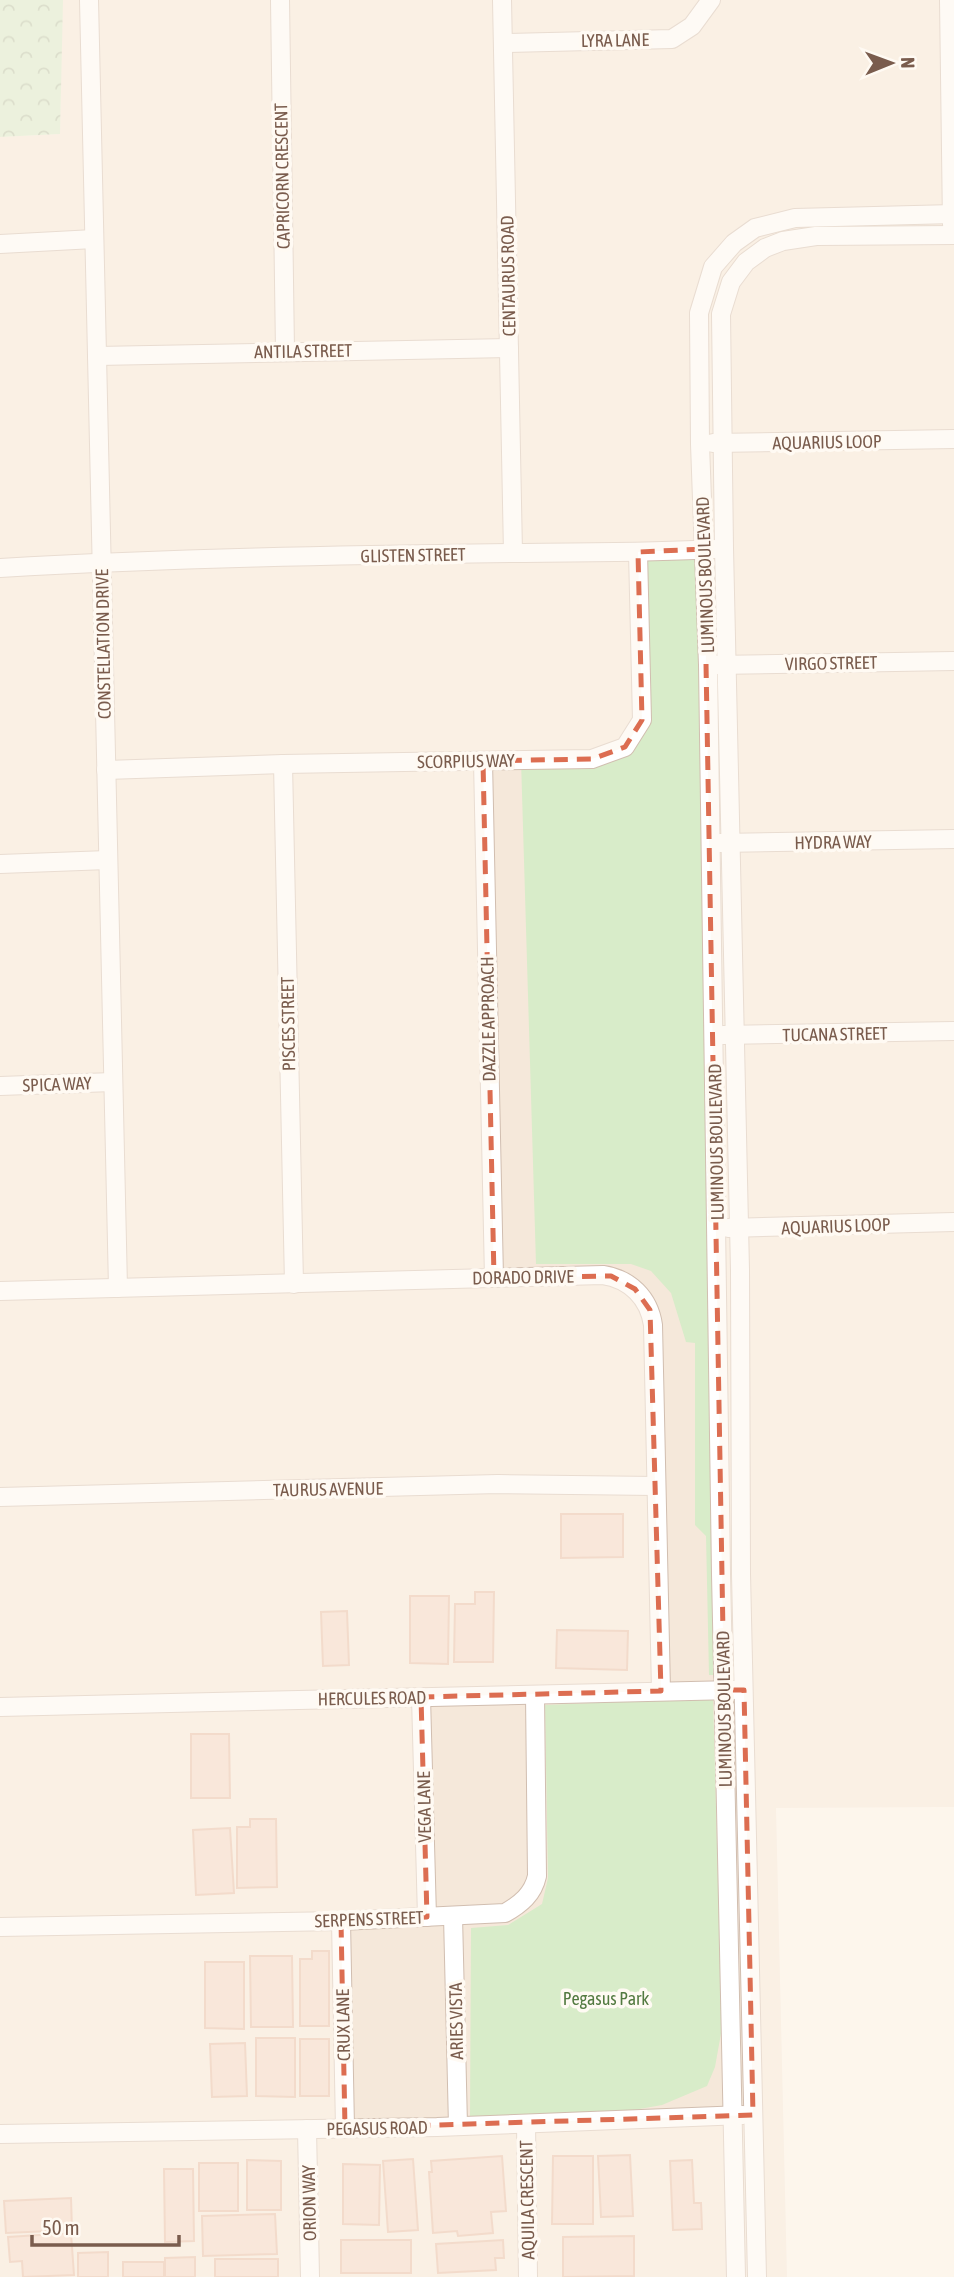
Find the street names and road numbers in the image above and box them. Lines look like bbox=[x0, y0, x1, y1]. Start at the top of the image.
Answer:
street label: LYRA LANE bbox=[581, 29, 650, 51]
street label: CAPRICORN CRESCENT bbox=[270, 103, 294, 249]
street label: CENTAURUS ROAD bbox=[496, 215, 520, 337]
street label: ANTILA STREET bbox=[254, 340, 352, 362]
street label: AQUARIUS LOOP bbox=[772, 431, 882, 453]
street label: LUMINOUS BOULEVARD bbox=[692, 496, 718, 654]
street label: GLISTEN STREET bbox=[360, 544, 466, 566]
street label: CONSTELLATION DRIVE bbox=[91, 568, 115, 719]
street label: VIRGO STREET bbox=[785, 652, 877, 674]
street label: SCORPIUS WAY bbox=[417, 750, 515, 772]
street label: HYDRA WAY bbox=[794, 831, 872, 853]
street label: DAZZLE APPROACH bbox=[476, 956, 500, 1082]
street label: PISCES STREET bbox=[277, 976, 299, 1071]
street label: TUCANA STREET bbox=[782, 1023, 888, 1045]
street label: LUMINOUS BOULEVARD bbox=[704, 1063, 728, 1221]
street label: SPICA WAY bbox=[22, 1072, 92, 1096]
street label: AQUARIUS LOOP bbox=[781, 1214, 891, 1238]
street label: DORADO DRIVE bbox=[472, 1266, 574, 1288]
street label: TAURUS AVENUE bbox=[273, 1478, 384, 1500]
street label: LUMINOUS BOULEVARD bbox=[712, 1630, 736, 1788]
street label: HERCULES ROAD bbox=[318, 1687, 426, 1709]
street label: VEGA LANE bbox=[413, 1771, 435, 1843]
street label: SERPENS STREET bbox=[314, 1907, 424, 1931]
street label: ARIES VISTA bbox=[445, 1982, 467, 2060]
street label: CRUX LANE bbox=[332, 1988, 354, 2061]
street label: PEGASUS ROAD bbox=[326, 2117, 428, 2139]
street label: AQUILA CRESCENT bbox=[515, 2140, 539, 2260]
street label: ORION WAY bbox=[298, 2165, 320, 2241]

